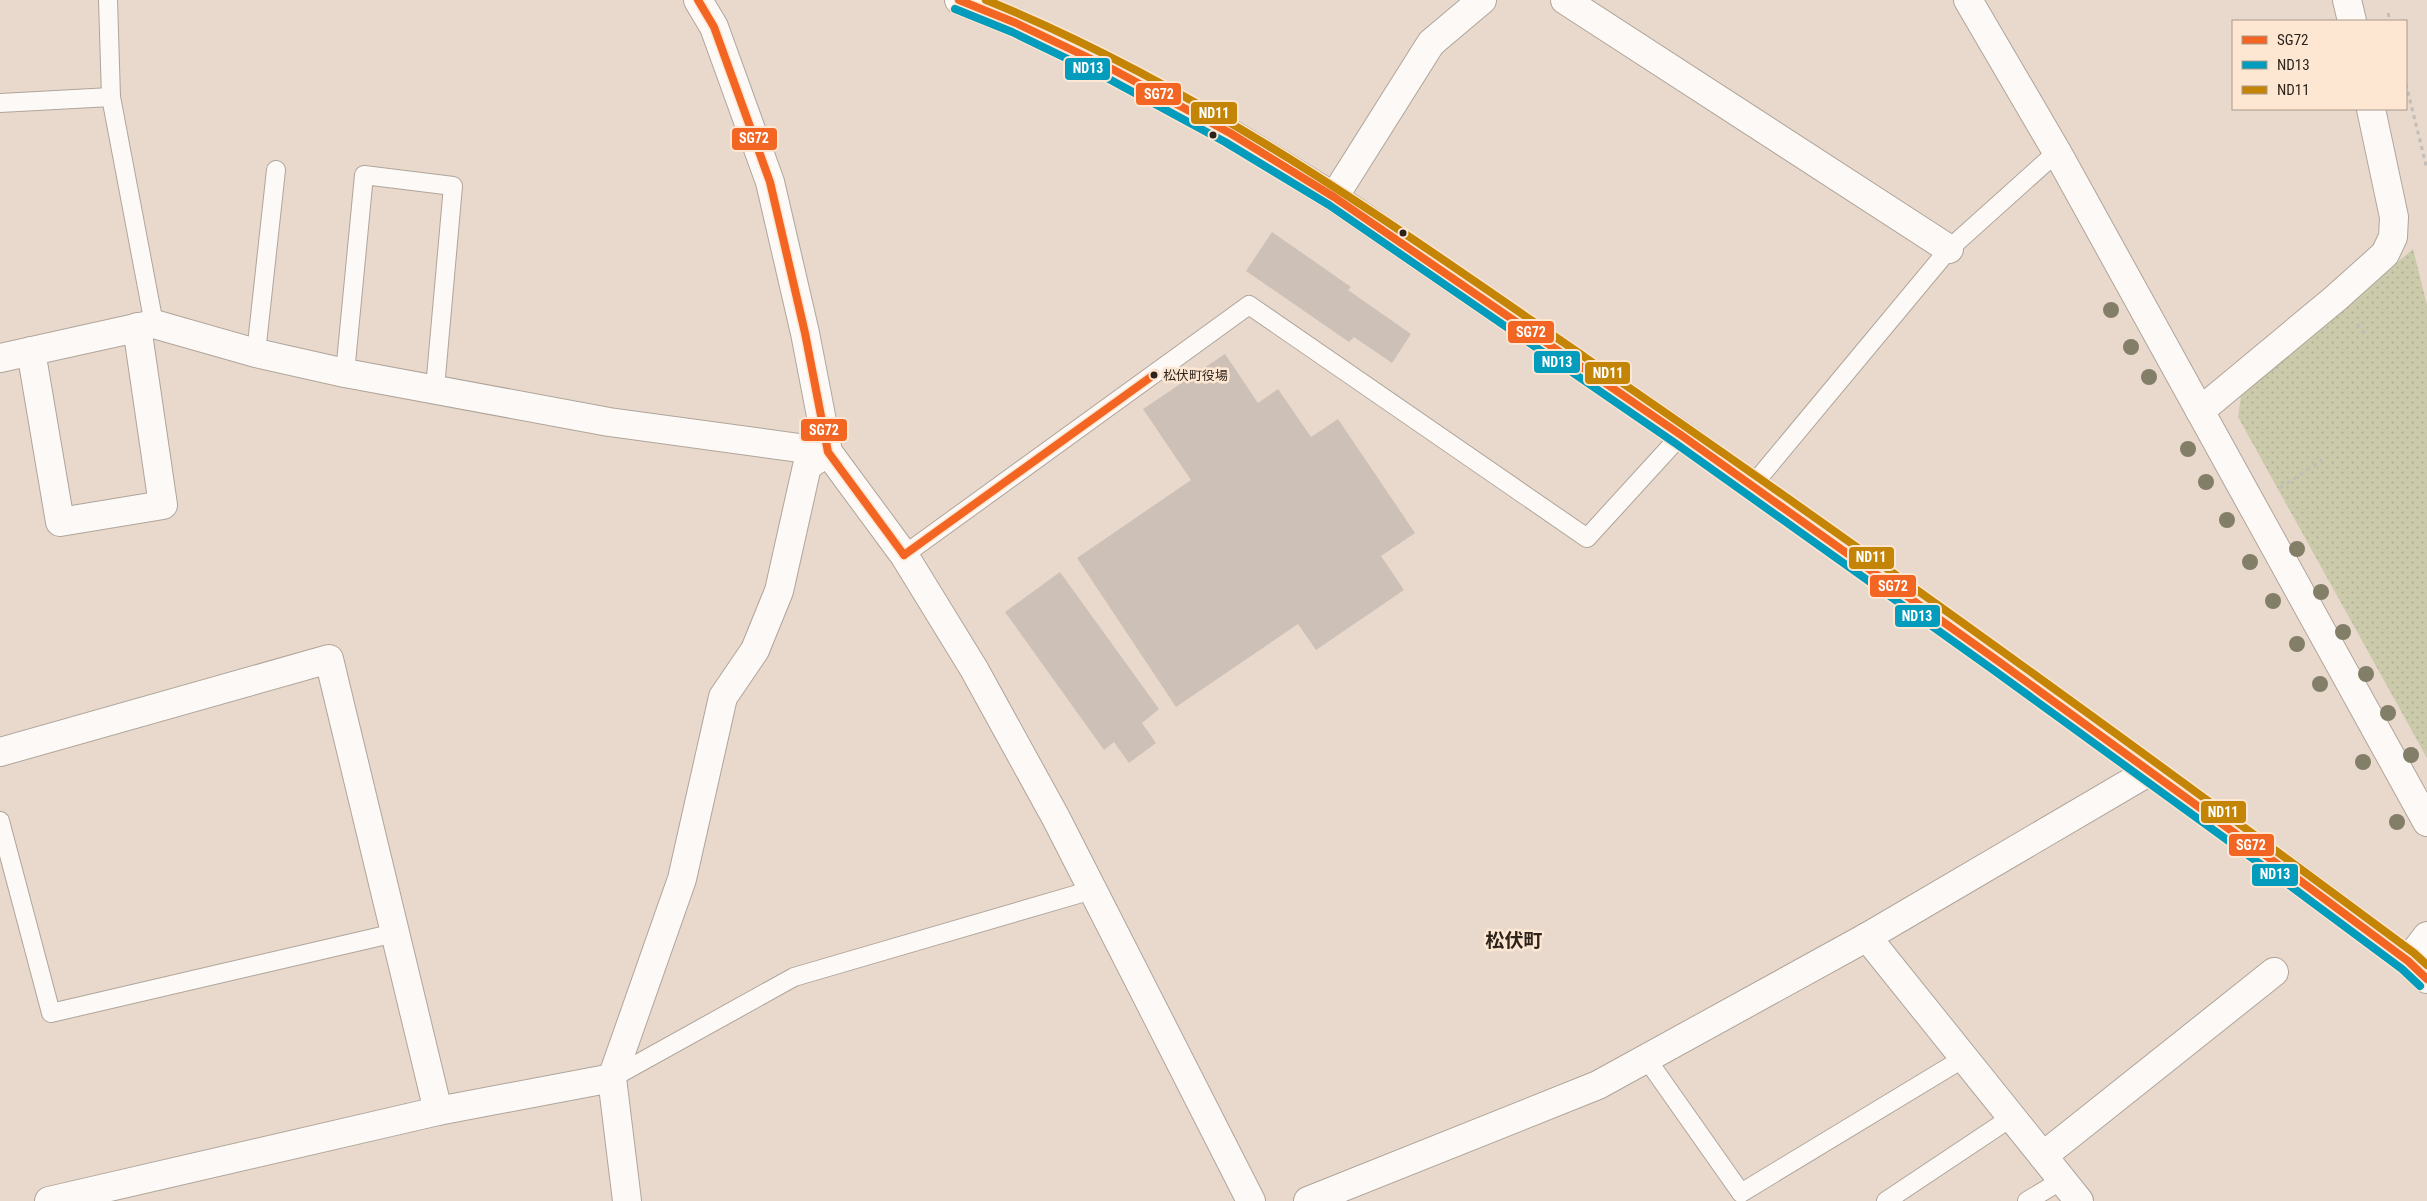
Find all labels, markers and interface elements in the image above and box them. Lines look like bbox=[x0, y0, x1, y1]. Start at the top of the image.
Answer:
legend bbox=[2232, 20, 2407, 110]
text: SG72 bbox=[2277, 31, 2308, 49]
text: ND13 bbox=[2277, 56, 2310, 74]
line badge: ND13 bbox=[1064, 57, 1111, 81]
text: ND13 bbox=[1073, 60, 1103, 76]
text: ND11 bbox=[2277, 81, 2310, 99]
line badge: SG72 bbox=[1135, 82, 1182, 106]
text: SG72 bbox=[1144, 86, 1174, 102]
line badge: ND11 bbox=[1190, 101, 1238, 125]
text: ND11 bbox=[1199, 105, 1229, 121]
line badge: SG72 bbox=[731, 127, 778, 151]
text: SG72 bbox=[739, 130, 769, 146]
unlabelled marker bbox=[1208, 130, 1218, 140]
unlabelled marker bbox=[1398, 228, 1408, 238]
line badge: SG72 bbox=[1507, 320, 1555, 344]
text: SG72 bbox=[1516, 324, 1546, 340]
line badge: ND13 bbox=[1533, 350, 1581, 374]
text: ND13 bbox=[1542, 354, 1572, 370]
line badge: ND11 bbox=[1584, 361, 1631, 385]
text: ND11 bbox=[1593, 365, 1623, 381]
place label: 松伏町役場 bbox=[1163, 368, 1228, 383]
marker: 松伏町役場 bbox=[1149, 370, 1159, 380]
line badge: SG72 bbox=[800, 418, 848, 442]
text: SG72 bbox=[809, 422, 839, 438]
line badge: ND11 bbox=[1848, 546, 1895, 570]
text: ND11 bbox=[1856, 549, 1886, 565]
line badge: SG72 bbox=[1869, 574, 1917, 598]
text: SG72 bbox=[1878, 578, 1908, 594]
line badge: ND13 bbox=[1894, 604, 1941, 628]
text: ND13 bbox=[1902, 608, 1932, 624]
line badge: ND11 bbox=[2200, 800, 2247, 824]
text: ND11 bbox=[2208, 804, 2238, 820]
line badge: SG72 bbox=[2228, 833, 2275, 857]
text: SG72 bbox=[2236, 837, 2266, 853]
line badge: ND13 bbox=[2251, 863, 2299, 887]
text: ND13 bbox=[2260, 866, 2290, 882]
district label: 松伏町 bbox=[1485, 929, 1543, 952]

